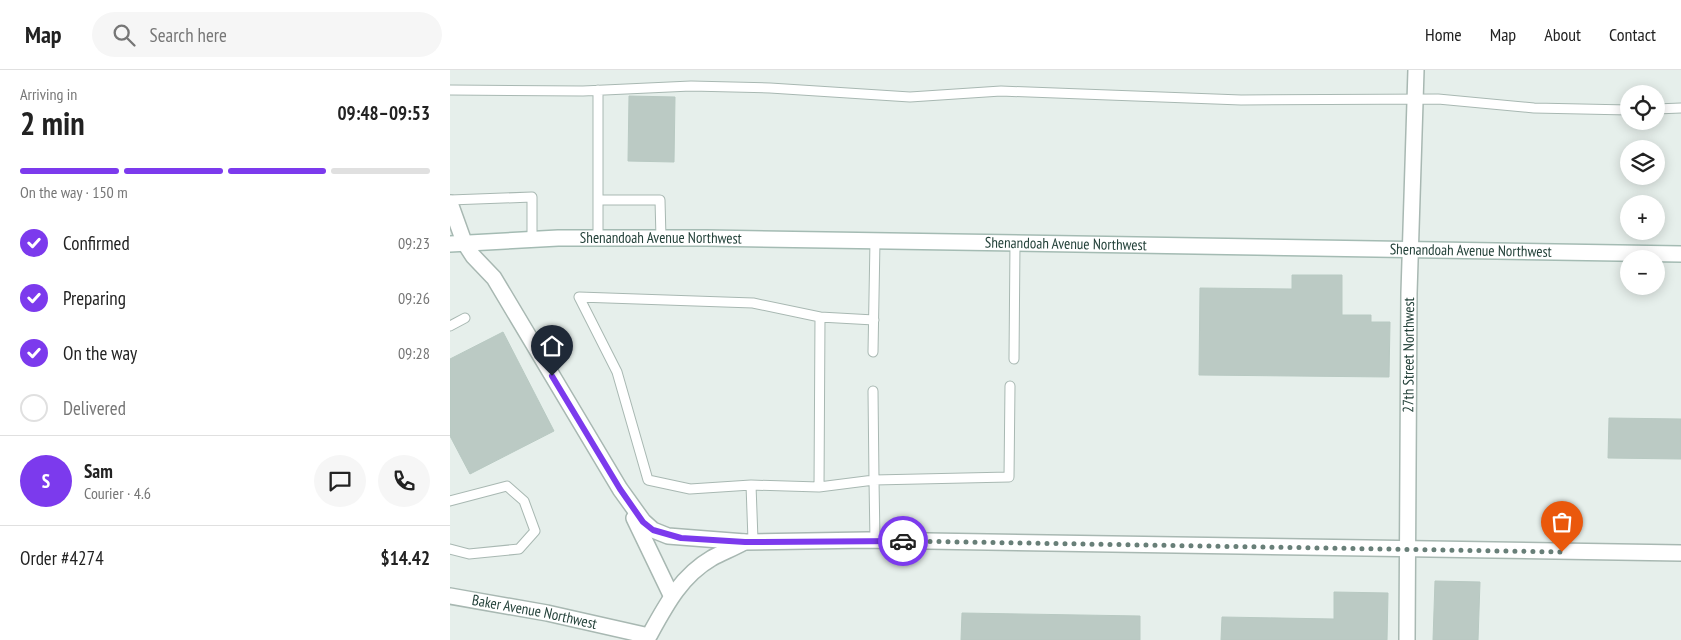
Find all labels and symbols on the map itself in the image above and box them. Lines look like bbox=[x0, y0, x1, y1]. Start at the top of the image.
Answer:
street label: Shenandoah Avenue Northwest bbox=[580, 228, 742, 248]
street label: Shenandoah Avenue Northwest bbox=[985, 233, 1147, 254]
street label: Shenandoah Avenue Northwest bbox=[1390, 239, 1552, 261]
street label: 27th Street Northwest bbox=[1398, 297, 1418, 413]
pin bbox=[531, 325, 573, 376]
pin bbox=[1541, 501, 1583, 552]
courier bbox=[878, 516, 928, 566]
street label: Baker Avenue Northwest bbox=[471, 590, 599, 633]

